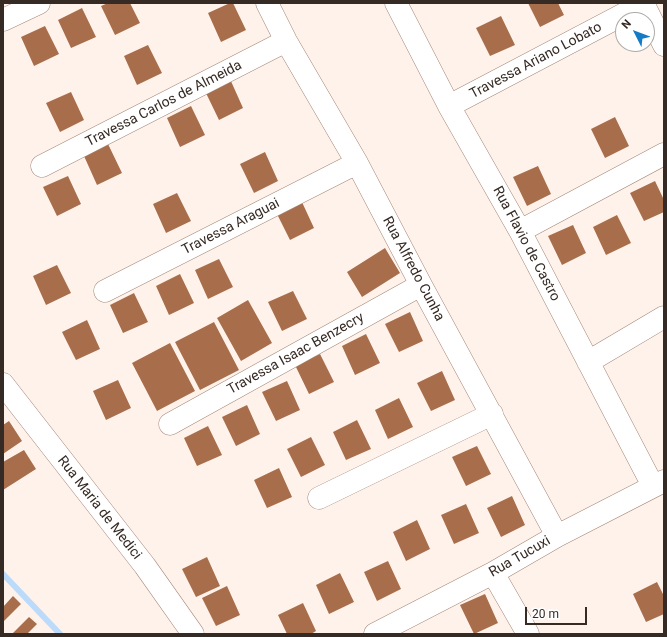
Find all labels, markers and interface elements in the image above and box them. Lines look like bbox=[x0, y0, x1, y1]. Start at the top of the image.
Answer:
north arrow bbox=[615, 12, 655, 52]
text: N bbox=[619, 17, 634, 32]
street label: Travessa Ariano Lobato bbox=[467, 19, 605, 103]
street label: Travessa Carlos de Almeida bbox=[83, 57, 245, 151]
street label: Rua Flavio de Castro bbox=[489, 184, 563, 304]
street label: Travessa Araguai bbox=[179, 195, 283, 259]
street label: Rua Alfredo Cunha bbox=[378, 214, 448, 324]
street label: Travessa Isaac Benzecry bbox=[225, 309, 367, 399]
street label: Rua Maria de Medici bbox=[53, 453, 145, 563]
street label: Rua Tucuxi bbox=[486, 533, 554, 581]
scale bar bbox=[527, 599, 589, 625]
text: 20 m bbox=[532, 607, 559, 621]

